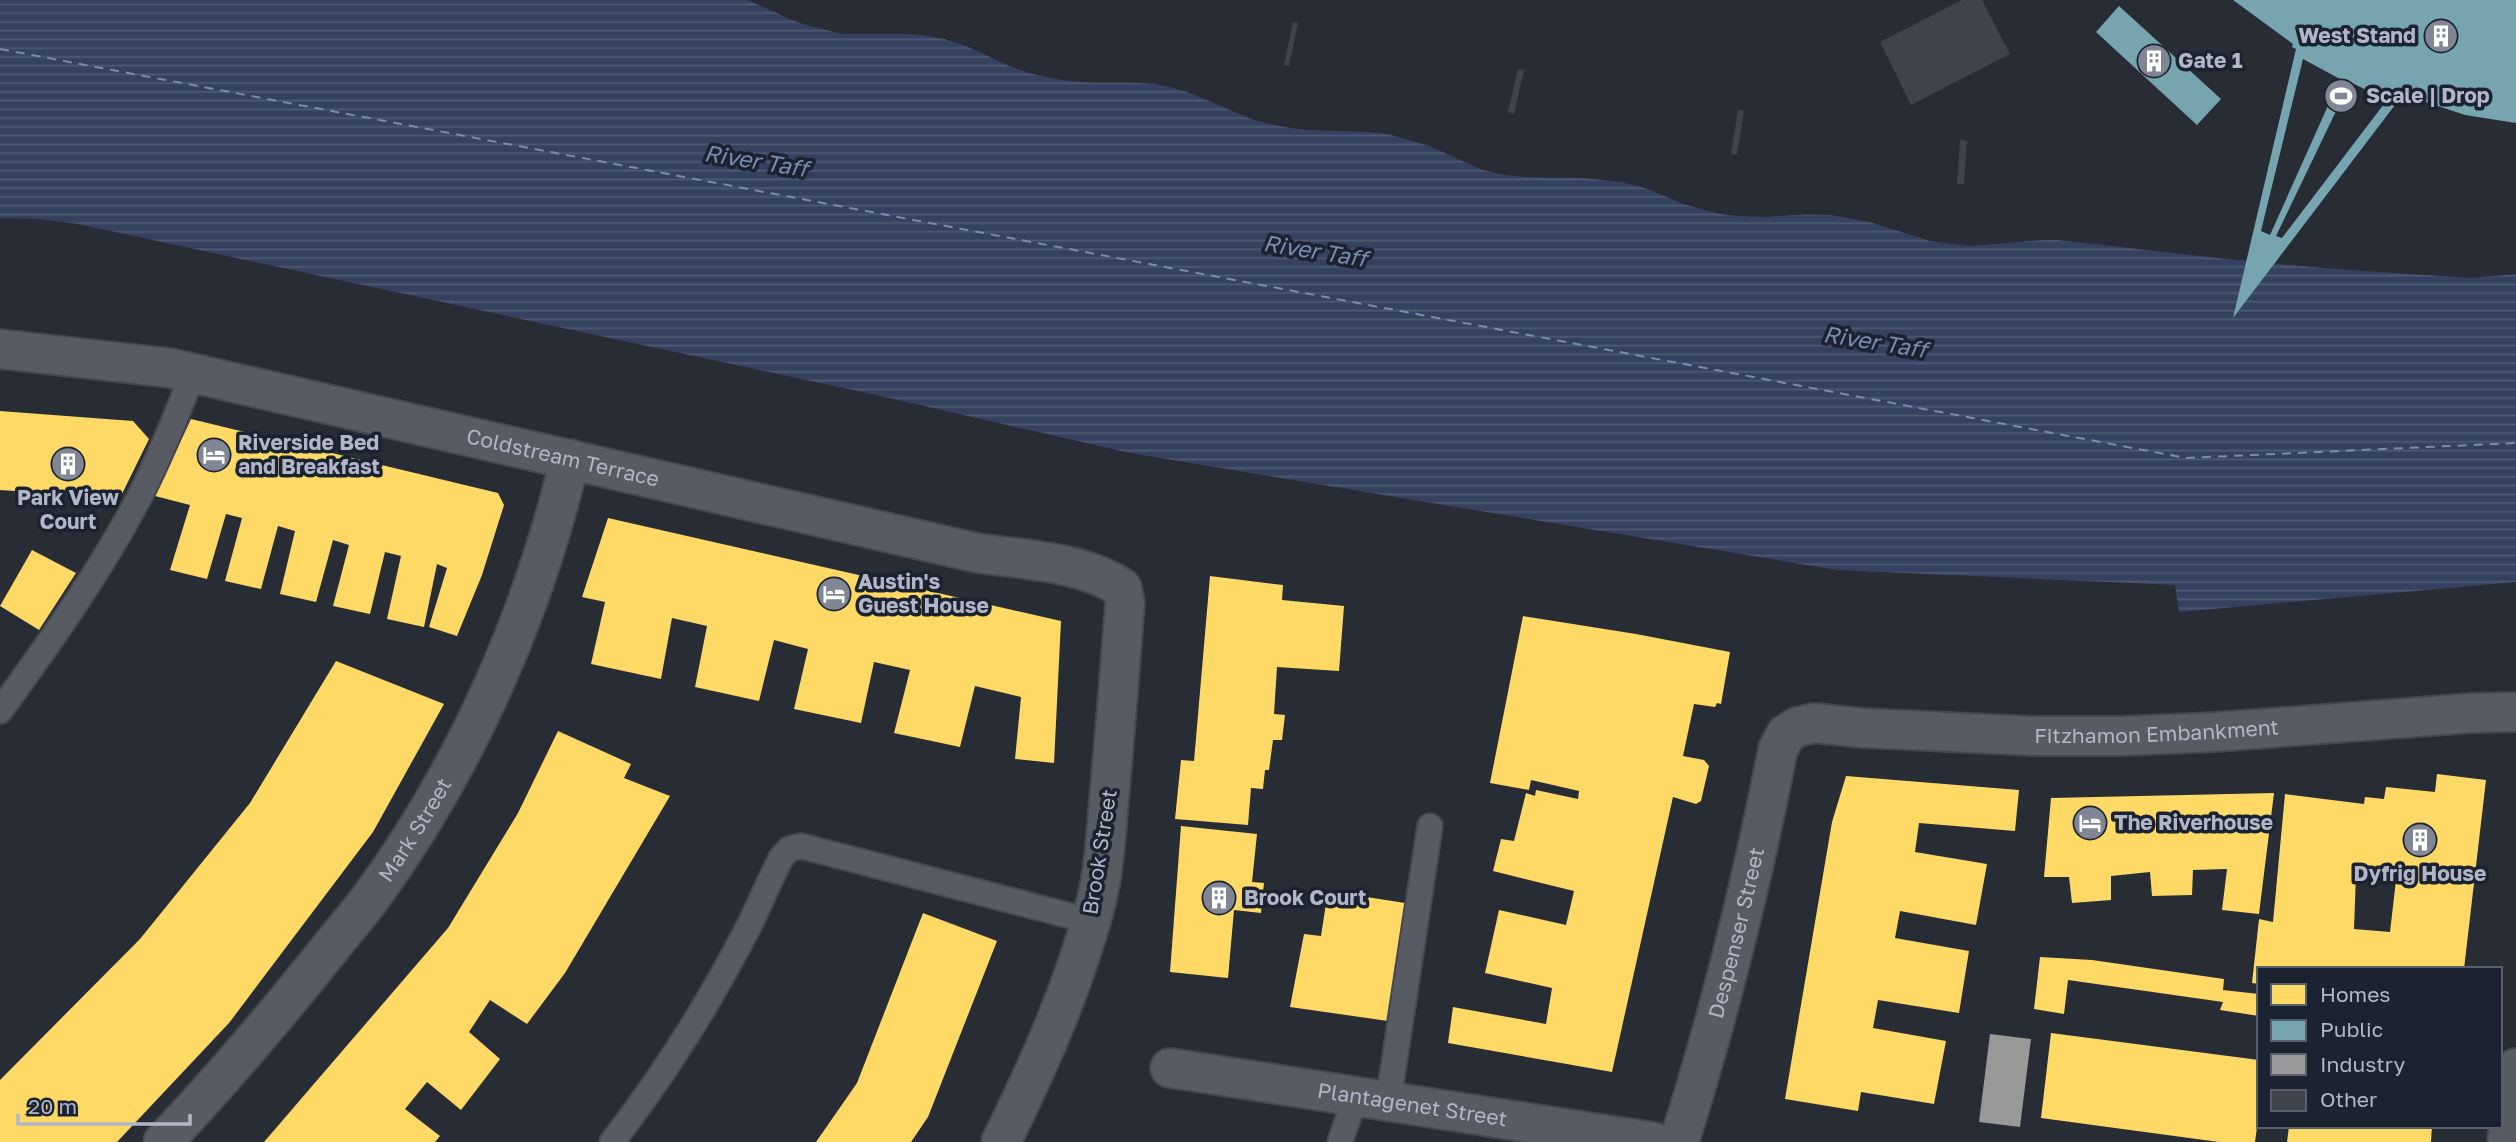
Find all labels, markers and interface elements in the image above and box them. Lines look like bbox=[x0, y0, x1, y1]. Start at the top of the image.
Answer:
building icon: West Stand bbox=[2422, 17, 2460, 55]
place label: West Stand bbox=[2298, 22, 2416, 48]
building icon: Gate 1 bbox=[2135, 42, 2173, 80]
place label: Gate 1 bbox=[2178, 47, 2243, 73]
sports icon: Scale | Drop bbox=[2322, 77, 2360, 115]
place label: Scale | Drop bbox=[2366, 82, 2490, 108]
water label: River Taff bbox=[702, 138, 814, 183]
water label: River Taff bbox=[1261, 228, 1373, 273]
water label: River Taff bbox=[1821, 319, 1933, 364]
street label: Coldstream Terrace bbox=[464, 422, 662, 492]
place label: Riverside Bed and Breakfast bbox=[238, 429, 380, 479]
hotel icon: Riverside Bed and Breakfast bbox=[195, 436, 233, 474]
building icon: Park View Court bbox=[49, 445, 87, 483]
place label: Park View Court bbox=[17, 484, 120, 534]
place label: Austin's Guest House bbox=[858, 568, 989, 618]
hotel icon: Austin's Guest House bbox=[815, 575, 853, 613]
street label: Fitzhamon Embankment bbox=[2034, 713, 2280, 748]
street label: Mark Street bbox=[372, 773, 457, 886]
street label: Brook Street bbox=[1076, 787, 1122, 916]
hotel icon: The Riverhouse bbox=[2071, 804, 2109, 842]
place label: The Riverhouse bbox=[2114, 809, 2273, 835]
building icon: Dyfrig House bbox=[2401, 821, 2439, 859]
street label: Despenser Street bbox=[1702, 845, 1769, 1021]
place label: Dyfrig House bbox=[2354, 860, 2486, 886]
building icon: Brook Court bbox=[1200, 879, 1238, 917]
place label: Brook Court bbox=[1244, 884, 1366, 910]
legend bbox=[2257, 967, 2502, 1128]
text: Homes bbox=[2320, 981, 2390, 1007]
text: Public bbox=[2320, 1016, 2383, 1042]
text: Industry bbox=[2320, 1051, 2405, 1077]
street label: Plantagenet Street bbox=[1316, 1077, 1509, 1131]
scale bar bbox=[18, 1082, 189, 1126]
text: Other bbox=[2320, 1086, 2377, 1112]
text: 20 m bbox=[28, 1093, 77, 1119]

